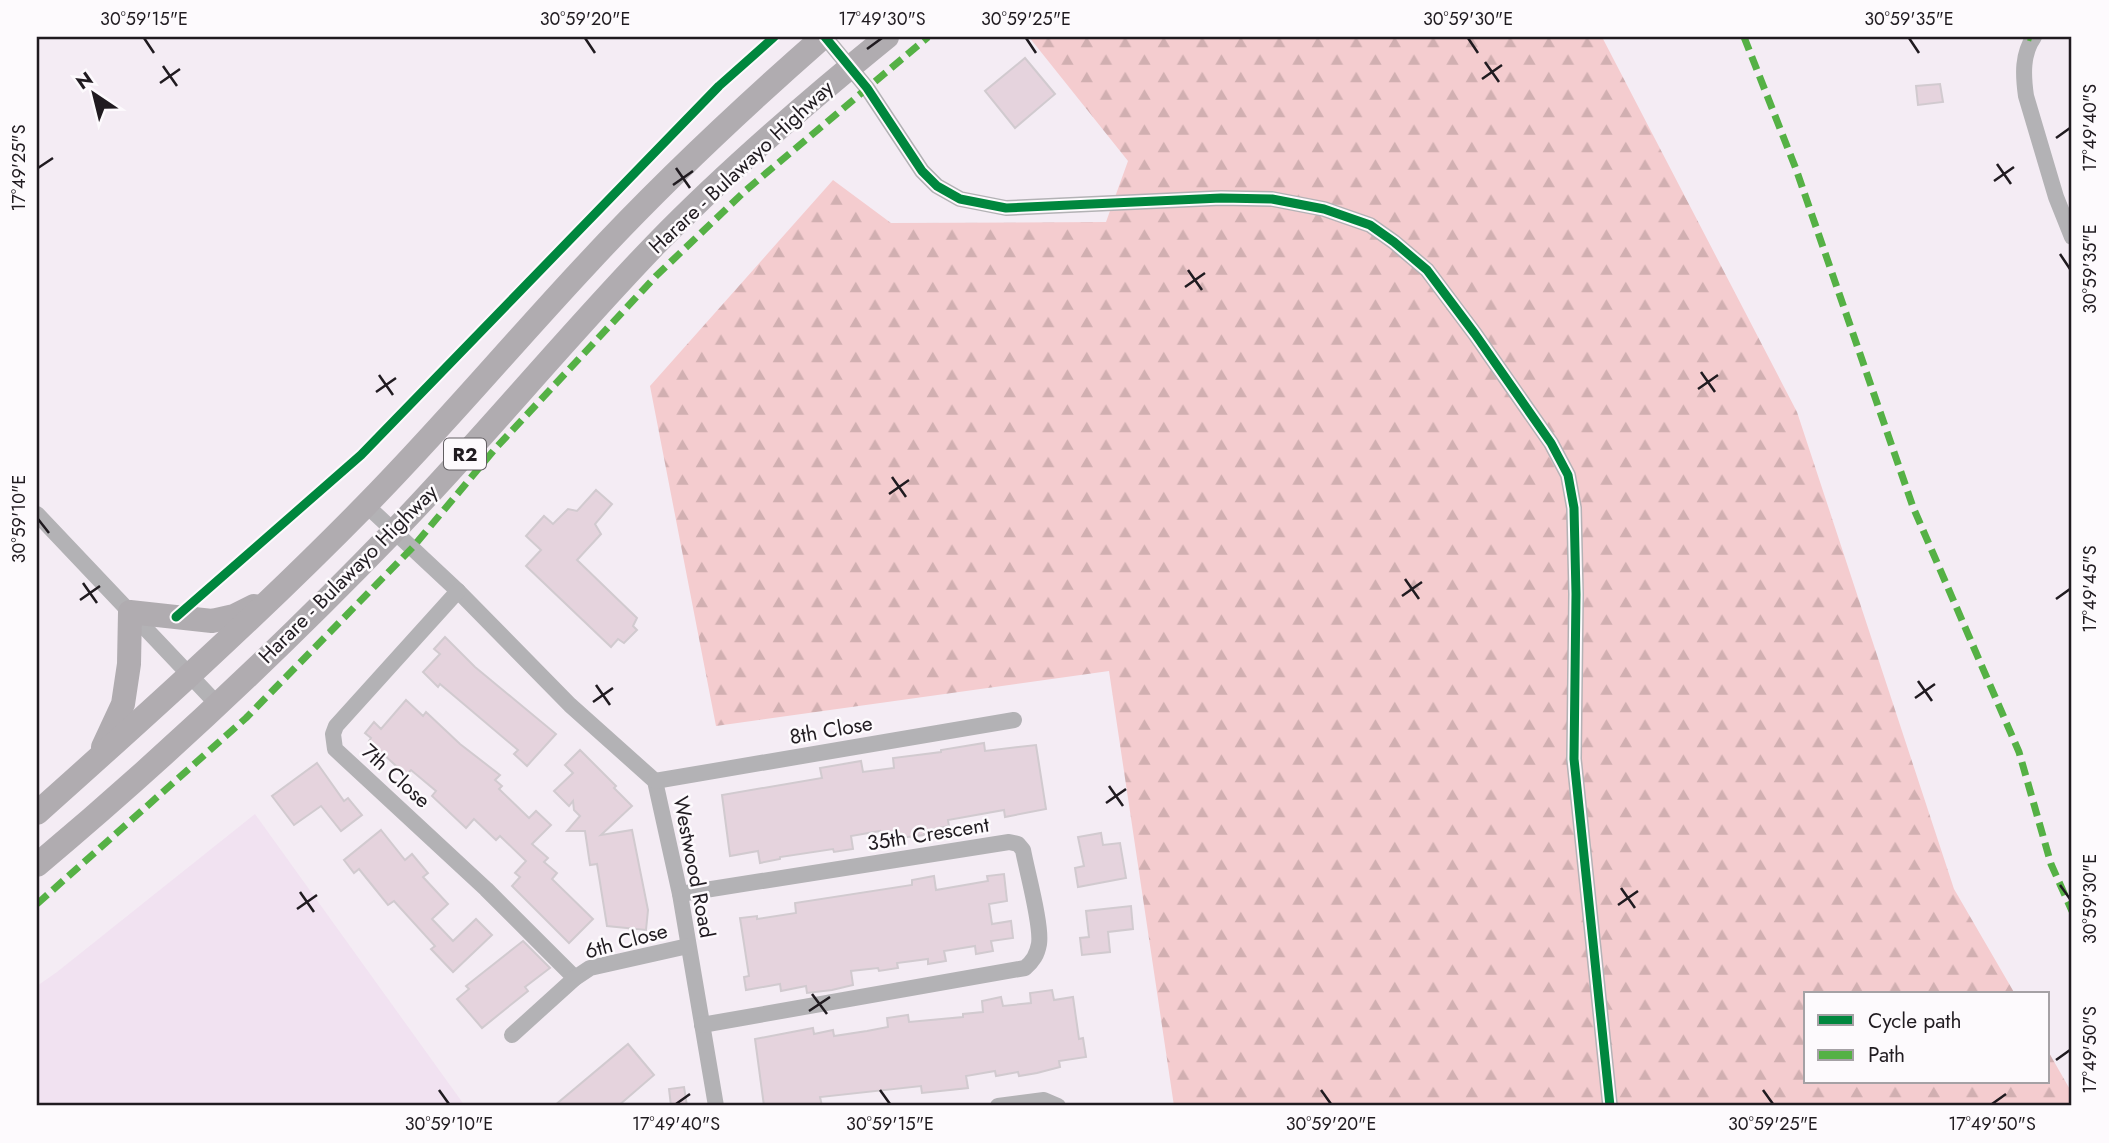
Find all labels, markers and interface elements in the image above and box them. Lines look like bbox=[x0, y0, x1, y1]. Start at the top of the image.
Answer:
text: 30°59'15"E bbox=[100, 6, 188, 32]
text: 30°59'20"E bbox=[540, 6, 630, 32]
text: 17°49'30"S bbox=[838, 6, 926, 32]
text: 30°59'25"E bbox=[981, 6, 1071, 32]
text: 30°59'30"E bbox=[1423, 6, 1513, 32]
text: 30°59'35"E bbox=[1864, 6, 1954, 32]
north arrow bbox=[60, 60, 130, 130]
text: N bbox=[71, 65, 98, 96]
street label: Harare - Bulawayo Highway bbox=[642, 73, 840, 261]
text: 17°49'40"S bbox=[2077, 84, 2103, 172]
text: 17°49'25"S bbox=[6, 124, 32, 212]
text: 30°59'35"E bbox=[2077, 224, 2103, 314]
road number: R2 bbox=[444, 438, 486, 470]
text: 30°59'10"E bbox=[6, 475, 32, 563]
street label: Harare - Bulawayo Highway bbox=[252, 477, 445, 670]
text: 17°49'45"S bbox=[2077, 545, 2103, 633]
street label: 8th Close bbox=[787, 708, 875, 752]
street label: 7th Close bbox=[355, 737, 437, 815]
street label: Westwood Road bbox=[666, 794, 722, 940]
street label: 35th Crescent bbox=[865, 810, 991, 858]
text: 30°59'30"E bbox=[2077, 854, 2103, 944]
street label: 6th Close bbox=[581, 916, 671, 966]
legend bbox=[1804, 992, 2050, 1084]
text: Cycle path bbox=[1868, 1006, 1961, 1036]
text: 17°49'50"S bbox=[2077, 1006, 2103, 1094]
text: Path bbox=[1868, 1040, 1905, 1070]
text: 30°59'10"E bbox=[405, 1111, 493, 1137]
text: 17°49'40"S bbox=[632, 1111, 720, 1137]
text: 30°59'15"E bbox=[846, 1111, 934, 1137]
text: 30°59'20"E bbox=[1286, 1111, 1376, 1137]
text: 30°59'25"E bbox=[1728, 1111, 1818, 1137]
text: 17°49'50"S bbox=[1948, 1111, 2036, 1137]

